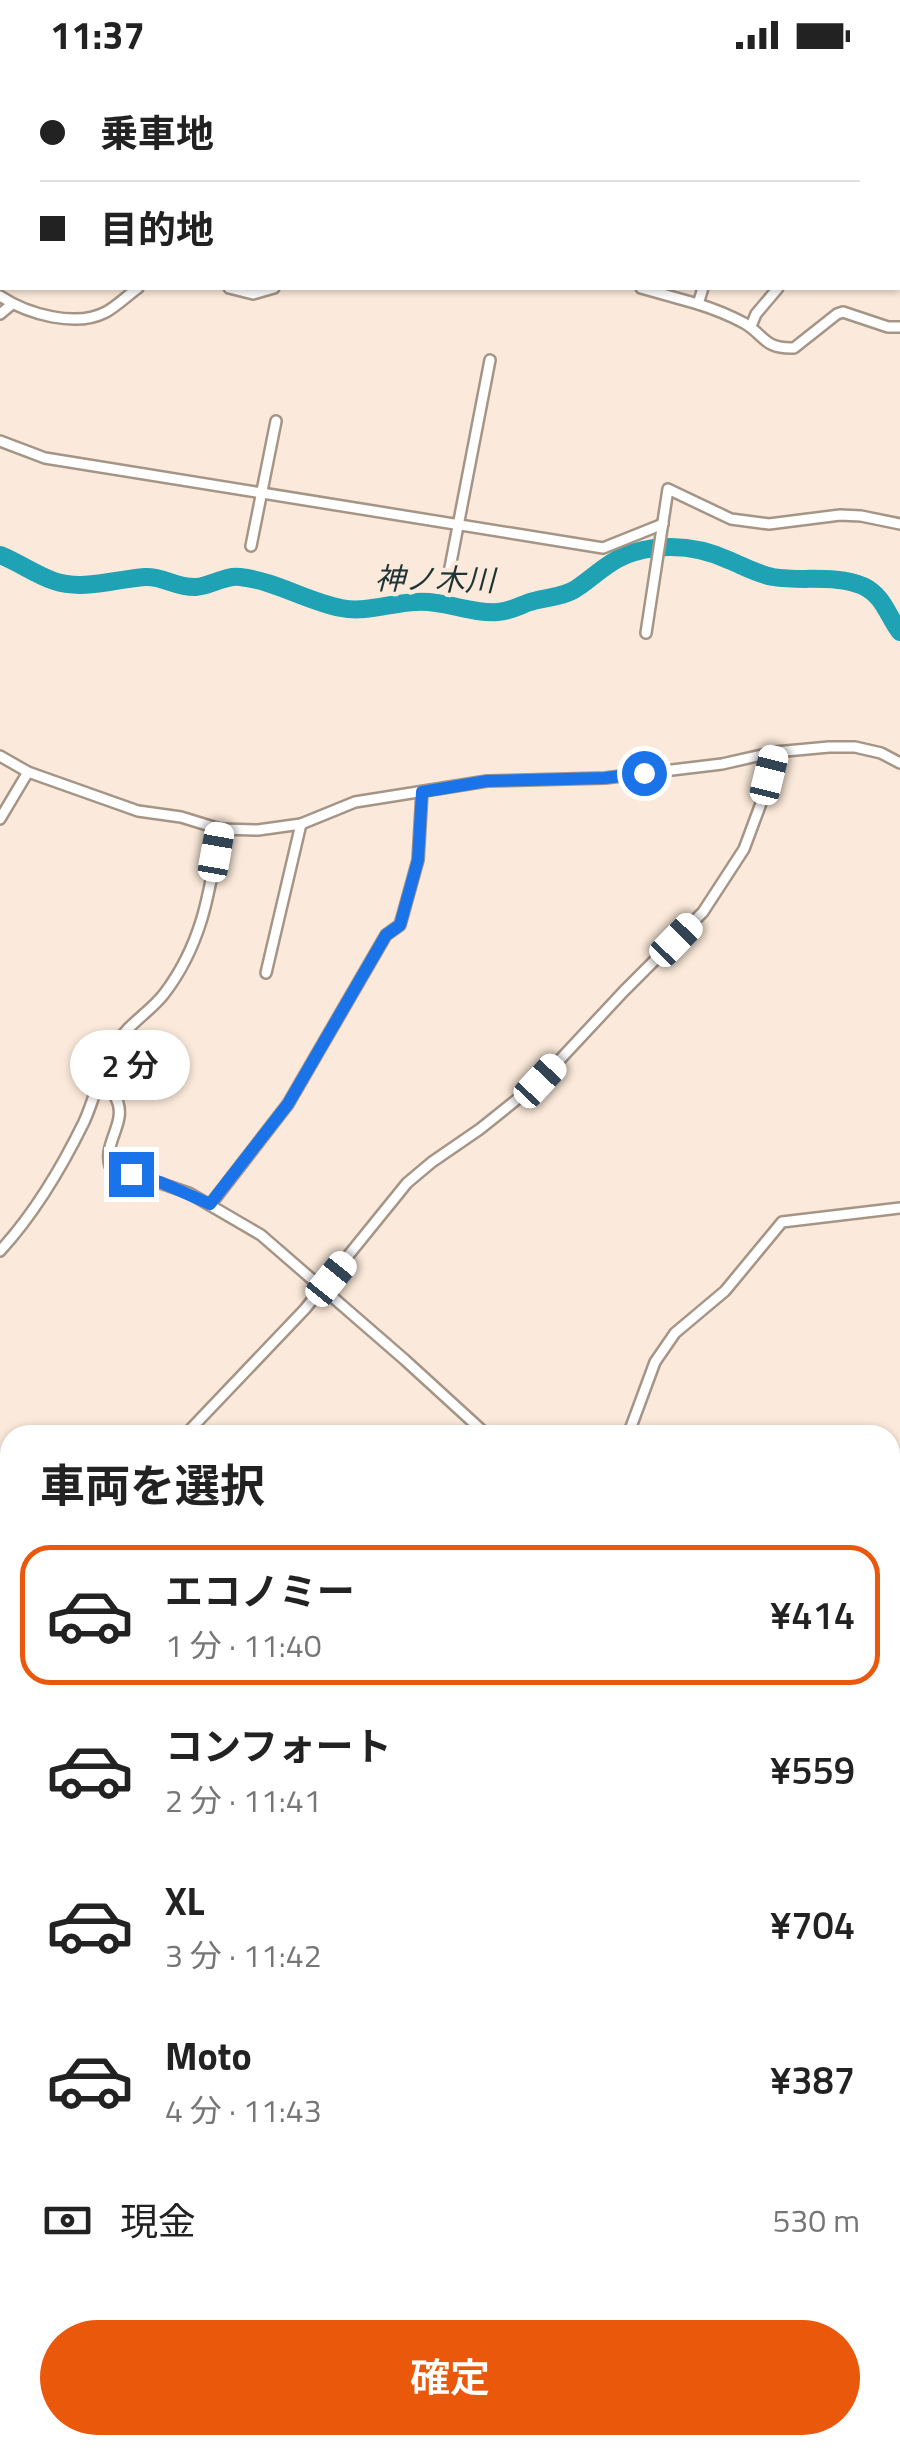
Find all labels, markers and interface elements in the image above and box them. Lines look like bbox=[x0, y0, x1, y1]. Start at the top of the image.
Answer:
text: 11:37 bbox=[50, 6, 145, 64]
text: 乗車地 bbox=[100, 104, 214, 162]
text: 目的地 bbox=[100, 200, 214, 258]
water label: 神ノ木川 bbox=[375, 555, 498, 603]
car bbox=[747, 742, 791, 808]
route start bbox=[622, 751, 667, 796]
car bbox=[196, 820, 236, 884]
car bbox=[644, 908, 708, 972]
callout: 2 分 bbox=[71, 1029, 191, 1099]
text: 2 分 bbox=[102, 1041, 158, 1089]
car bbox=[509, 1049, 571, 1113]
route end bbox=[109, 1152, 154, 1197]
car bbox=[300, 1246, 362, 1312]
text: 車両を選択 bbox=[40, 1451, 265, 1519]
text: エコノミー bbox=[165, 1562, 355, 1620]
icon: car bbox=[45, 1570, 135, 1660]
text: ¥414 bbox=[770, 1586, 855, 1644]
text: 1 分 · 11:40 bbox=[165, 1621, 322, 1669]
text: コンフォート bbox=[165, 1717, 392, 1775]
icon: car bbox=[45, 1725, 135, 1815]
text: ¥559 bbox=[770, 1741, 855, 1799]
text: 2 分 · 11:41 bbox=[165, 1776, 322, 1824]
text: XL bbox=[165, 1872, 205, 1930]
icon: car bbox=[45, 1880, 135, 1970]
text: ¥704 bbox=[770, 1896, 855, 1954]
text: 3 分 · 11:42 bbox=[165, 1931, 322, 1979]
text: Moto bbox=[165, 2027, 252, 2085]
icon: car bbox=[45, 2035, 135, 2125]
text: ¥387 bbox=[770, 2051, 855, 2109]
text: 4 分 · 11:43 bbox=[165, 2086, 322, 2134]
text: 現金 bbox=[120, 2192, 196, 2250]
icon: cash bbox=[40, 2193, 95, 2248]
text: 530 m bbox=[772, 2196, 860, 2244]
button: 確定 bbox=[40, 2320, 860, 2435]

